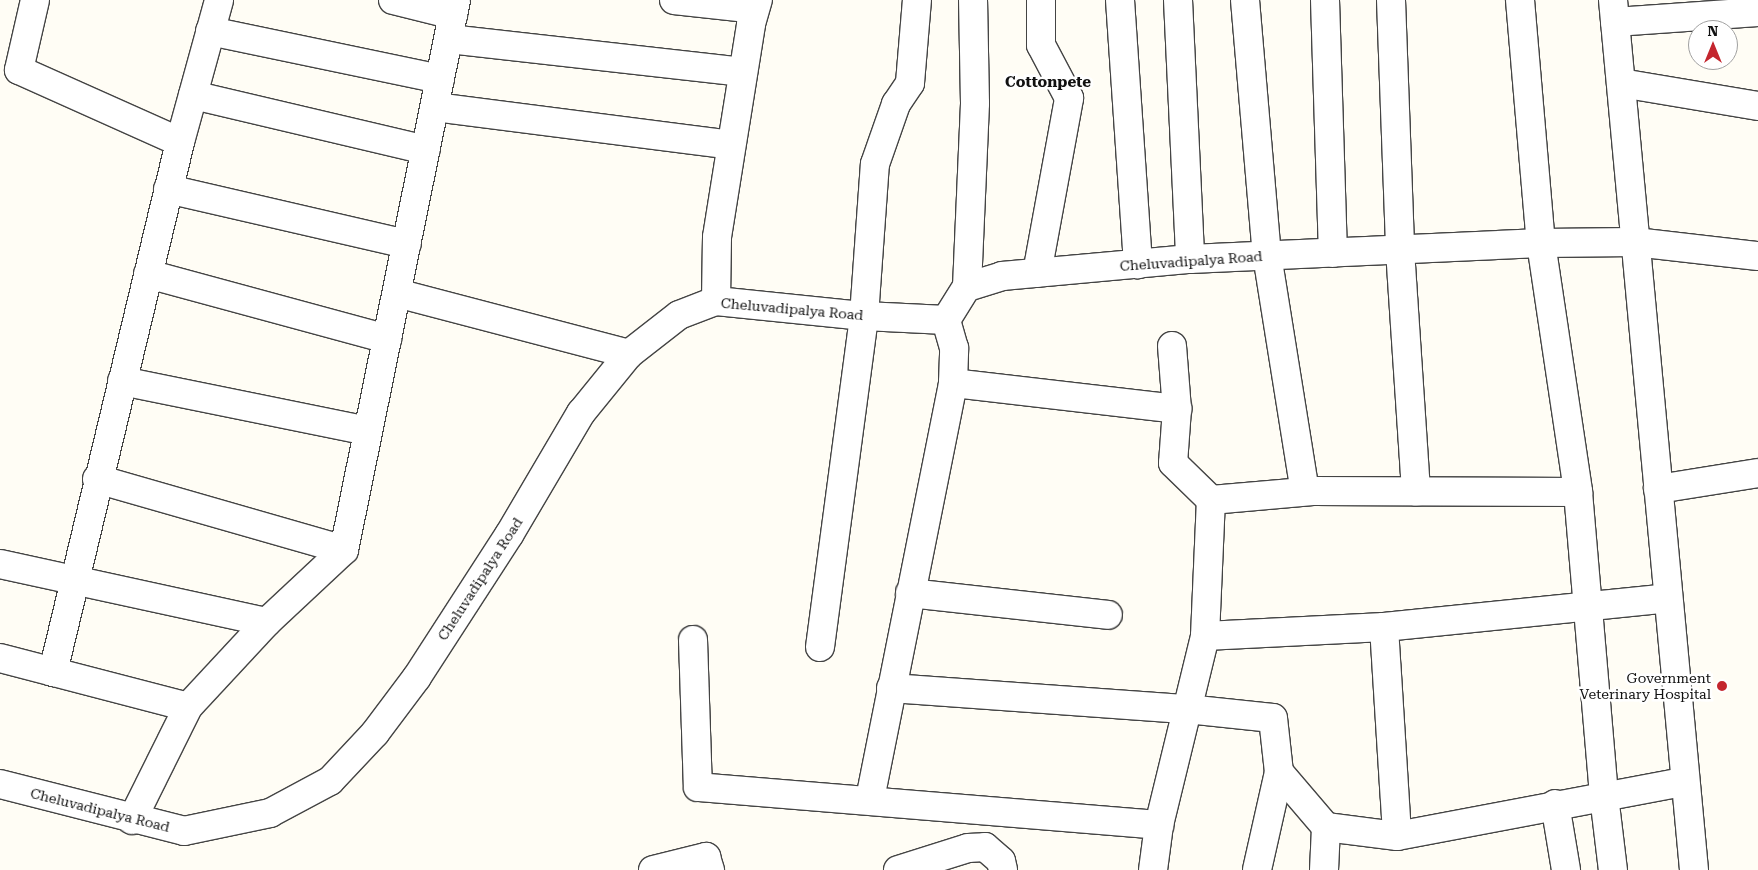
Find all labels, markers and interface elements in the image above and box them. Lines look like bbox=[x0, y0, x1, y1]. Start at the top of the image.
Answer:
north arrow bbox=[1688, 20, 1738, 70]
text: N bbox=[1708, 23, 1718, 39]
district label: Cottonpete bbox=[1005, 74, 1091, 92]
street label: Cheluvadipalya Road bbox=[1119, 248, 1263, 274]
street label: Cheluvadipalya Road bbox=[720, 294, 864, 324]
street label: Cheluvadipalya Road bbox=[434, 515, 526, 643]
place label: Government Veterinary Hospital bbox=[1579, 670, 1711, 702]
marker: Government Veterinary Hospital bbox=[1715, 679, 1729, 693]
street label: Cheluvadipalya Road bbox=[29, 785, 171, 835]

